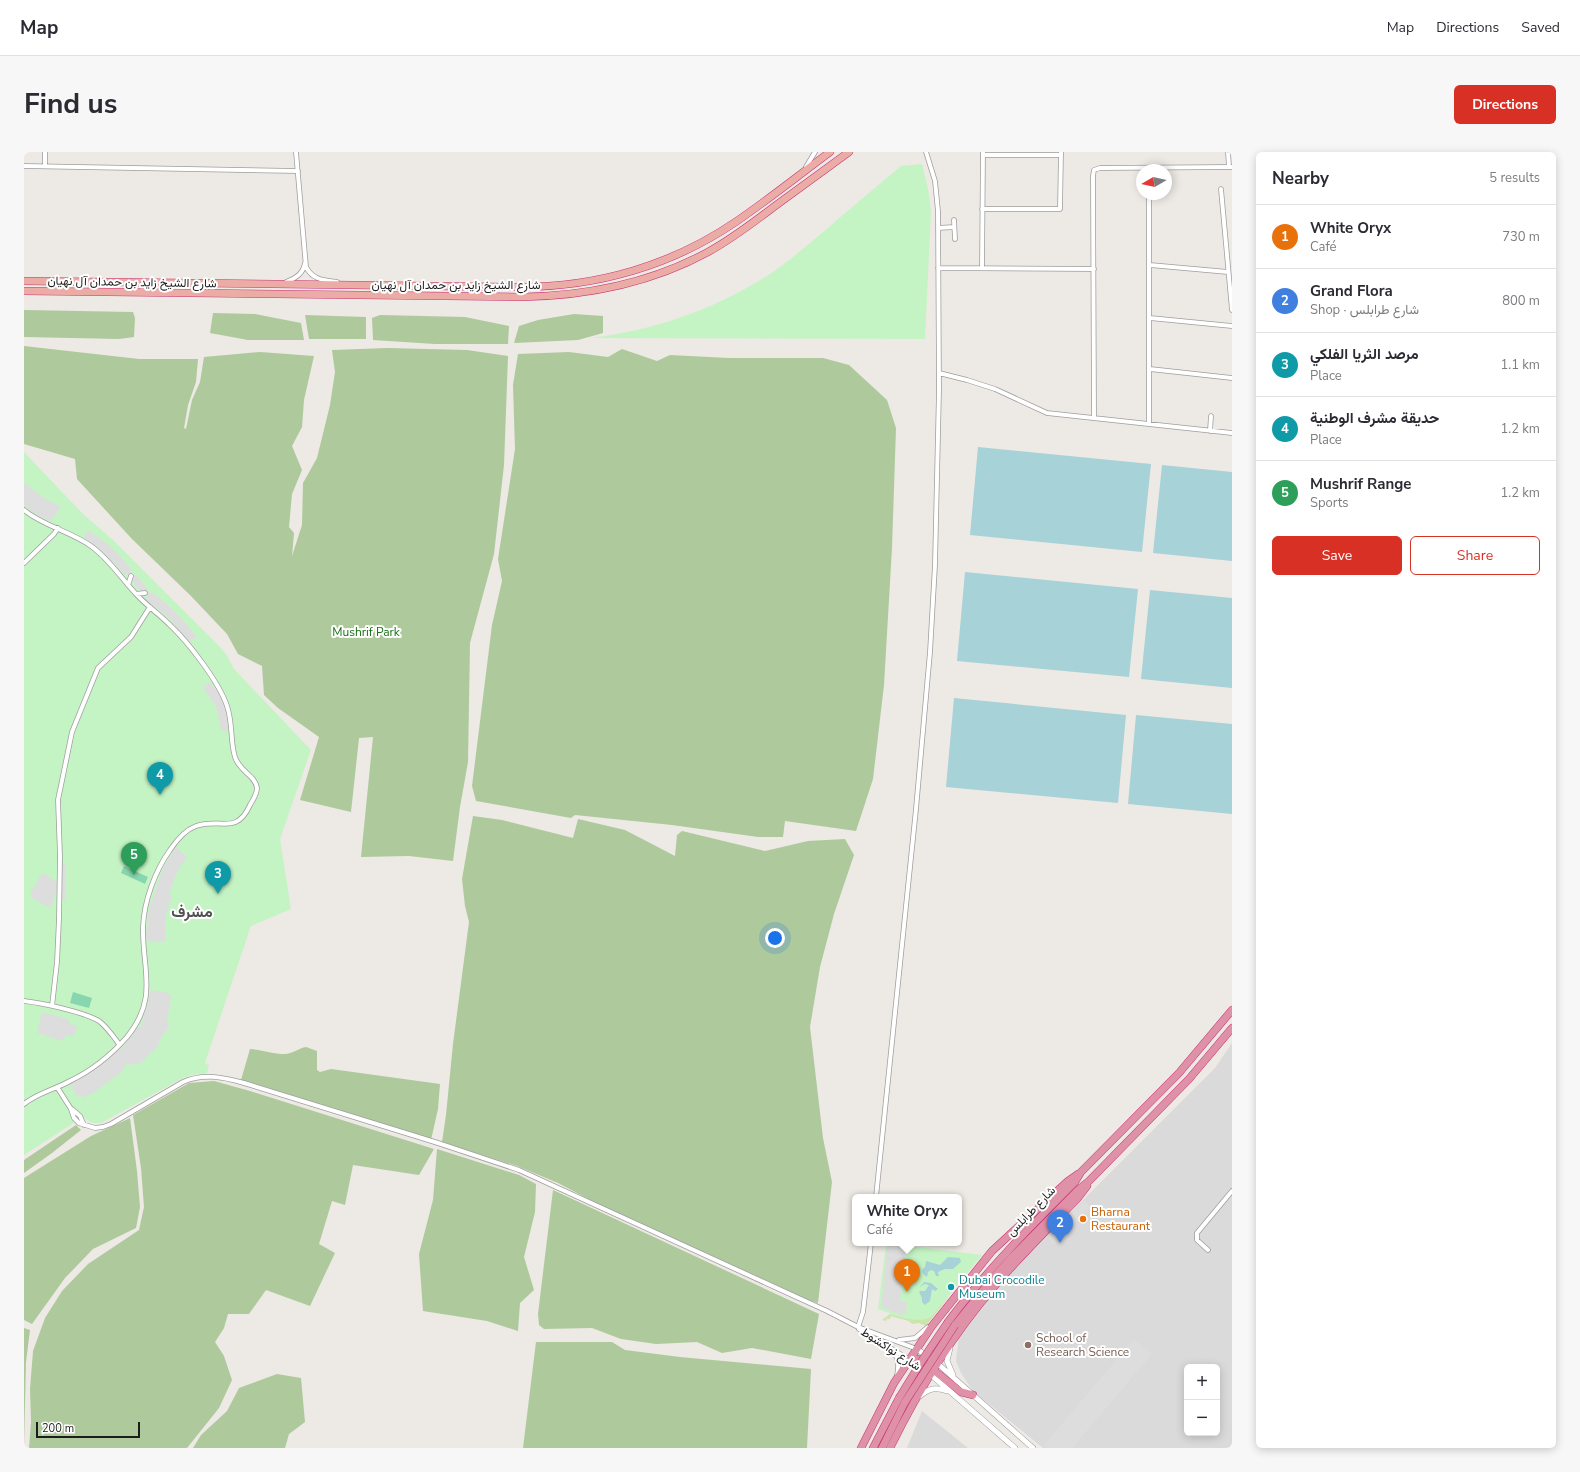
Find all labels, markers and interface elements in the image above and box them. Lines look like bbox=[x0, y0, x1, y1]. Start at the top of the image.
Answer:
text: Map bbox=[20, 15, 58, 41]
text: Map bbox=[1387, 18, 1414, 37]
text: Directions bbox=[1436, 18, 1499, 37]
text: Saved bbox=[1521, 18, 1560, 37]
text: Find us bbox=[24, 85, 118, 123]
button: Directions bbox=[1454, 85, 1556, 124]
north arrow bbox=[1136, 164, 1172, 200]
text: Nearby bbox=[1272, 167, 1329, 190]
text: 5 results bbox=[1489, 169, 1540, 187]
text: White Oryx bbox=[1310, 218, 1391, 238]
text: 1 bbox=[1281, 228, 1289, 246]
text: 730 m bbox=[1502, 228, 1540, 246]
text: Café bbox=[1310, 238, 1337, 256]
street label: شارع الشيخ زايد بن حمدان آل نهيان bbox=[47, 273, 217, 292]
street label: شارع الشيخ زايد بن حمدان آل نهيان bbox=[371, 277, 541, 294]
text: Grand Flora bbox=[1310, 281, 1393, 301]
text: 2 bbox=[1281, 292, 1289, 310]
text: 800 m bbox=[1502, 292, 1540, 310]
text: Shop · شارع طرابلس bbox=[1310, 301, 1419, 319]
text: مرصد الثريا الفلكي bbox=[1310, 344, 1419, 364]
text: 3 bbox=[1281, 356, 1289, 374]
text: 1.1 km bbox=[1500, 356, 1540, 374]
text: Place bbox=[1310, 367, 1342, 385]
text: حديقة مشرف الوطنية bbox=[1310, 408, 1439, 428]
text: 4 bbox=[1281, 420, 1289, 438]
text: 1.2 km bbox=[1500, 420, 1540, 438]
text: Place bbox=[1310, 431, 1342, 449]
text: Mushrif Range bbox=[1310, 474, 1411, 494]
text: 5 bbox=[1281, 484, 1289, 502]
text: 1.2 km bbox=[1500, 484, 1540, 502]
text: Sports bbox=[1310, 494, 1349, 512]
button: Save bbox=[1272, 536, 1402, 575]
button: Share bbox=[1410, 536, 1540, 575]
park label: Mushrif Park bbox=[332, 624, 401, 640]
pin: 4 bbox=[147, 762, 173, 795]
pin: 5 bbox=[121, 842, 147, 875]
pin: 3 bbox=[205, 861, 231, 894]
district label: مشرف bbox=[171, 901, 213, 923]
your location bbox=[765, 928, 785, 948]
street label: شارع طرابلس bbox=[1003, 1182, 1060, 1240]
popup bbox=[852, 1194, 962, 1246]
text: White Oryx bbox=[866, 1201, 948, 1221]
place label: Bharna Restaurant bbox=[1091, 1204, 1151, 1234]
pin: 2 bbox=[1047, 1210, 1073, 1243]
marker: Bharna Restaurant bbox=[1078, 1214, 1088, 1224]
text: Café bbox=[866, 1221, 893, 1239]
pin: 1 bbox=[894, 1259, 920, 1292]
place label: Dubai Crocodile Museum bbox=[959, 1272, 1045, 1302]
marker: Dubai Crocodile Museum bbox=[946, 1282, 956, 1292]
street label: شارع نواكشوط bbox=[857, 1324, 924, 1375]
place label: School of Research Science bbox=[1036, 1330, 1129, 1360]
marker: School of Research Science bbox=[1023, 1340, 1033, 1350]
map controls bbox=[1184, 1364, 1220, 1436]
button: + bbox=[1184, 1364, 1220, 1400]
button: − bbox=[1184, 1400, 1220, 1436]
scale bar bbox=[36, 1420, 140, 1439]
text: 200 m bbox=[42, 1421, 74, 1436]

